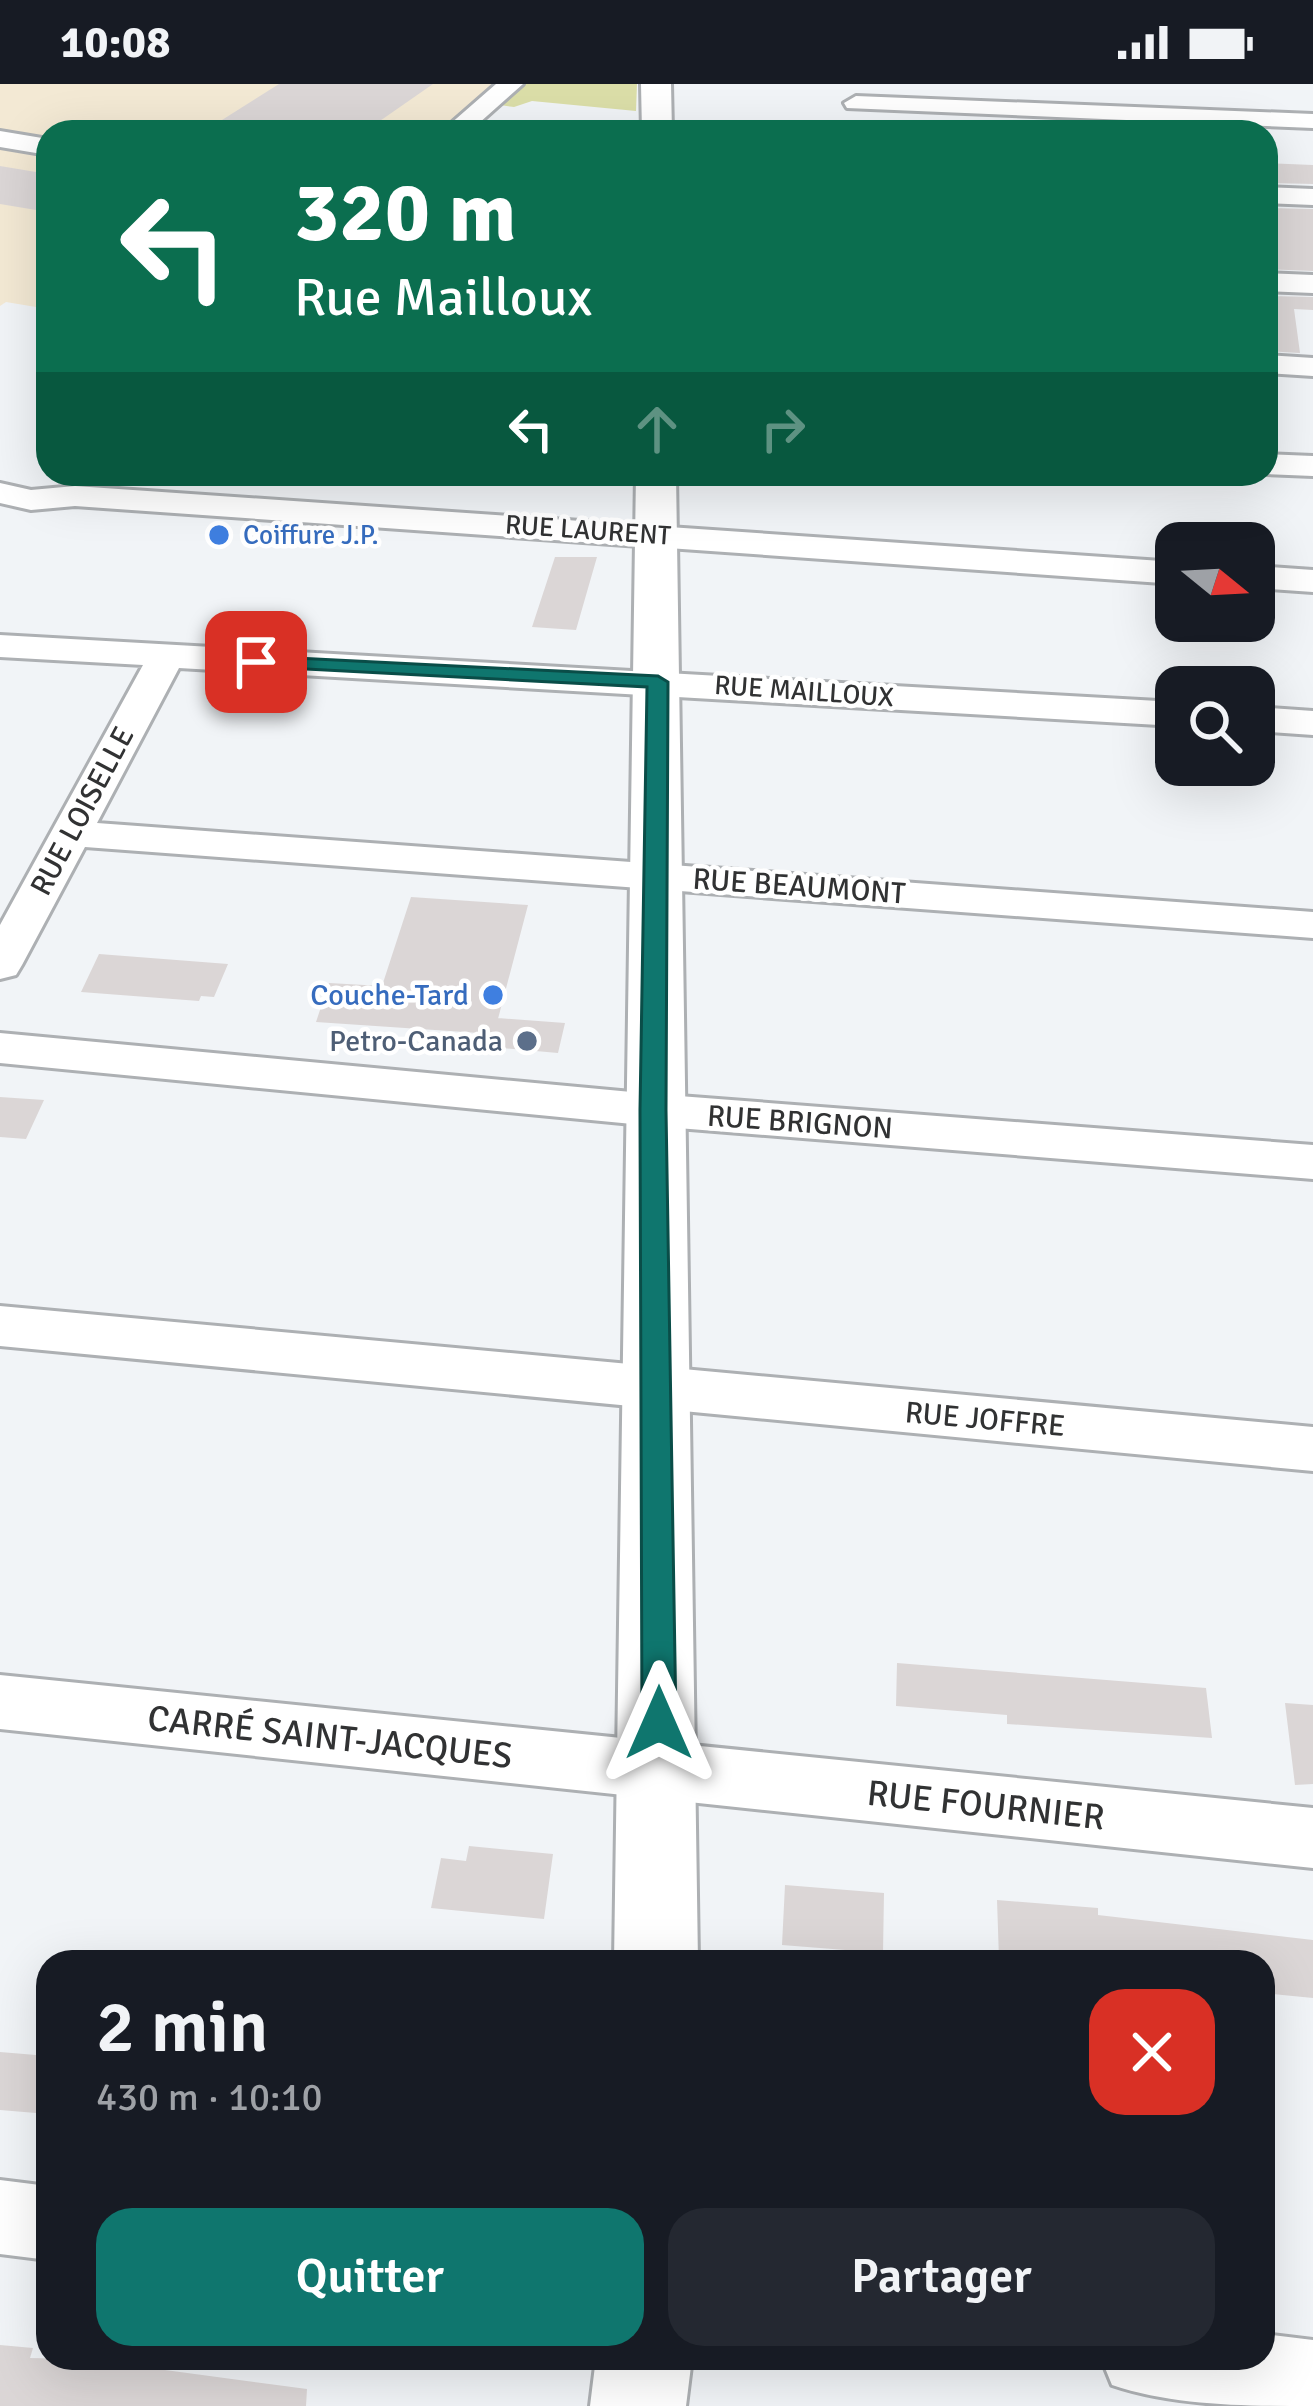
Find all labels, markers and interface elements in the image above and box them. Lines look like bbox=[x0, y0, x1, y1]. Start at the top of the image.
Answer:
text: 10:08 bbox=[60, 15, 170, 70]
text: 320 m bbox=[294, 161, 516, 265]
icon: left bbox=[96, 168, 252, 324]
text: Rue Mailloux bbox=[294, 264, 592, 331]
icon: left bbox=[498, 396, 564, 462]
icon: ahead bbox=[624, 396, 690, 462]
icon: right bbox=[750, 396, 816, 462]
street label: RUE LAURENT bbox=[504, 508, 673, 553]
place label: Coiffure J.P. bbox=[243, 519, 379, 552]
marker: Coiffure J.P. bbox=[206, 522, 232, 548]
north arrow bbox=[1155, 522, 1275, 642]
map controls bbox=[1155, 522, 1275, 786]
pin bbox=[205, 611, 307, 713]
icon: arrive bbox=[223, 629, 289, 695]
button: search bbox=[1155, 666, 1275, 786]
street label: RUE MAILLOUX bbox=[713, 669, 895, 714]
street label: RUE LOISELLE bbox=[22, 720, 142, 902]
street label: RUE BEAUMONT bbox=[691, 861, 907, 912]
place label: Couche-Tard bbox=[310, 977, 469, 1014]
marker: Couche-Tard bbox=[480, 982, 506, 1008]
place label: Petro-Canada bbox=[329, 1023, 503, 1060]
marker: Petro-Canada bbox=[514, 1028, 540, 1054]
street label: RUE BRIGNON bbox=[706, 1098, 894, 1147]
street label: RUE JOFFRE bbox=[903, 1394, 1066, 1445]
position arrow bbox=[596, 1660, 722, 1786]
street label: CARRÉ SAINT-JACQUES bbox=[145, 1696, 514, 1779]
street label: RUE FOURNIER bbox=[865, 1771, 1107, 1840]
text: 2 min bbox=[96, 1983, 268, 2072]
button: close bbox=[1089, 1989, 1215, 2115]
text: 430 m · 10:10 bbox=[96, 2073, 323, 2121]
button: Quitter bbox=[96, 2208, 644, 2346]
button: Partager bbox=[668, 2208, 1215, 2346]

